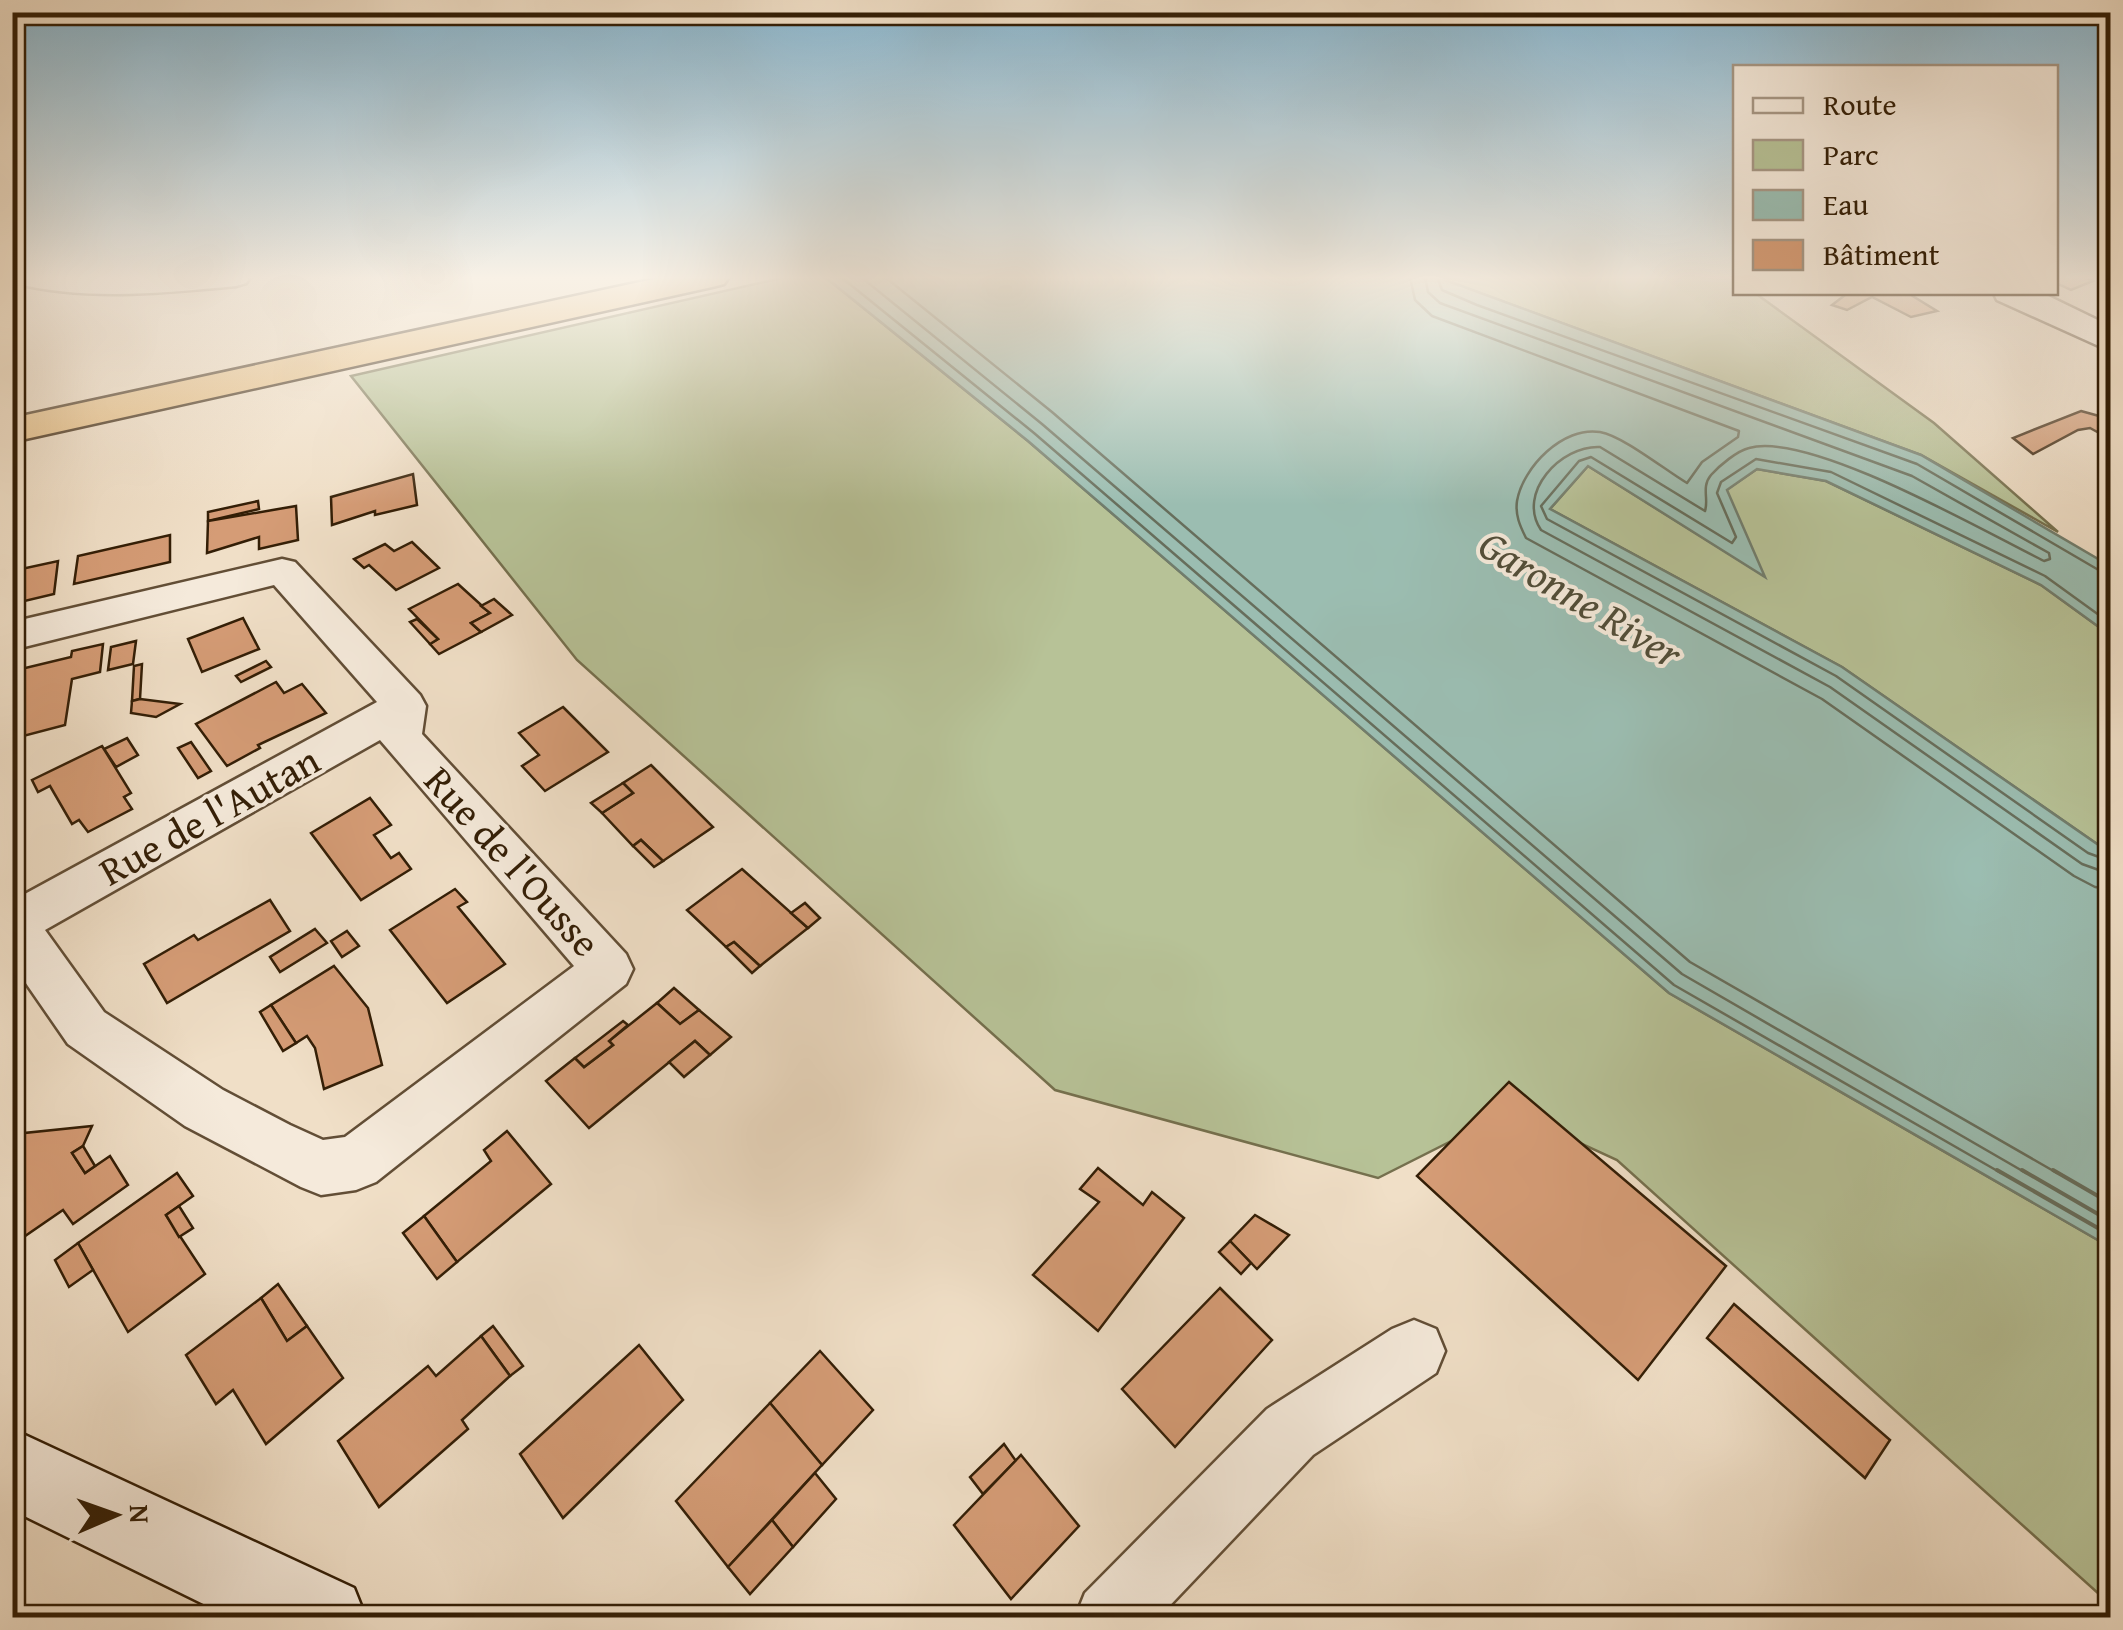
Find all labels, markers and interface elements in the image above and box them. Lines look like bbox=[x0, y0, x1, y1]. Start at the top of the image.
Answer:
legend bbox=[1733, 65, 2058, 295]
text: Route bbox=[1823, 82, 1896, 126]
text: Parc bbox=[1823, 132, 1879, 176]
text: Eau bbox=[1823, 182, 1869, 226]
text: Bâtiment bbox=[1823, 232, 1940, 276]
water label: Garonne River bbox=[1468, 513, 1695, 683]
street label: Rue de l'Autan bbox=[88, 730, 330, 900]
street label: Rue de l'Ousse bbox=[411, 752, 615, 970]
north arrow bbox=[65, 1465, 165, 1565]
text: N bbox=[120, 1504, 161, 1524]

